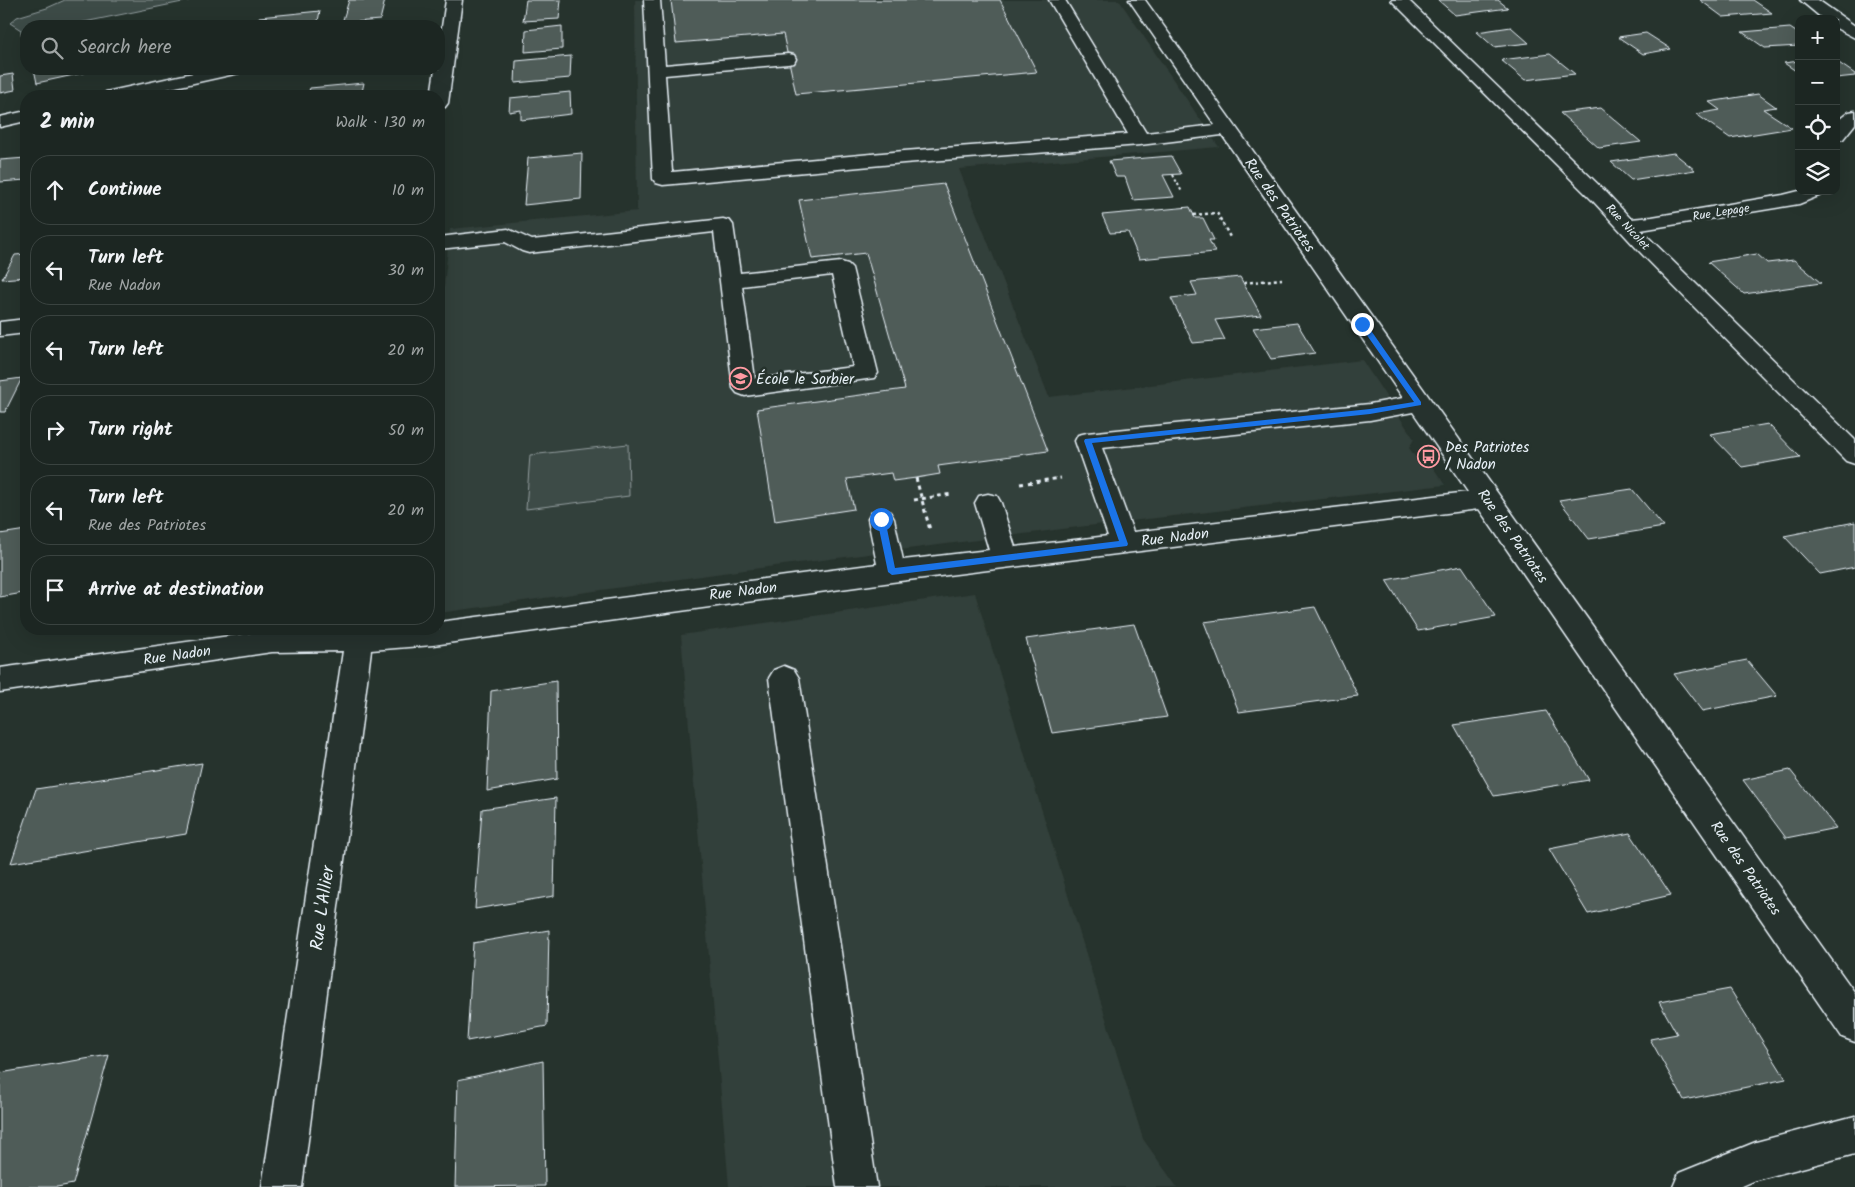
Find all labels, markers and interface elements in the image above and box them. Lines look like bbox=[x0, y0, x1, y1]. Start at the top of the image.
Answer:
map controls bbox=[1795, 15, 1840, 195]
button: + bbox=[1795, 15, 1840, 60]
search box bbox=[20, 20, 445, 75]
text: Search here bbox=[78, 33, 172, 63]
icon: search bbox=[38, 34, 66, 62]
button: − bbox=[1795, 60, 1840, 105]
button: locate bbox=[1795, 105, 1840, 150]
text: 2 min bbox=[40, 106, 95, 139]
text: Walk · 130 m bbox=[336, 110, 425, 135]
button: layers bbox=[1795, 150, 1840, 195]
street label: Rue des Patriotes bbox=[1238, 153, 1321, 258]
text: Continue bbox=[88, 175, 161, 205]
icon: ahead bbox=[41, 176, 69, 204]
text: 10 m bbox=[392, 178, 424, 203]
street label: Rue Lepage bbox=[1691, 199, 1752, 226]
street label: Rue Nicolet bbox=[1601, 200, 1655, 255]
text: Turn left bbox=[88, 243, 163, 273]
icon: left bbox=[41, 256, 69, 284]
text: 30 m bbox=[388, 258, 424, 283]
text: Rue Nadon bbox=[88, 273, 161, 298]
route end bbox=[1351, 313, 1374, 336]
text: Turn left bbox=[88, 335, 163, 365]
icon: left bbox=[41, 336, 69, 364]
text: 20 m bbox=[388, 338, 424, 363]
school or university icon: École le Sorbier bbox=[728, 367, 752, 391]
place label: École le Sorbier bbox=[756, 368, 855, 392]
text: Turn right bbox=[88, 415, 173, 445]
icon: right bbox=[41, 416, 69, 444]
text: 50 m bbox=[388, 418, 424, 443]
place label: Des Patriotes / Nadon bbox=[1445, 436, 1530, 477]
bus stop icon: Des Patriotes / Nadon bbox=[1417, 444, 1441, 468]
text: Turn left bbox=[88, 483, 163, 513]
street label: Rue des Patriotes bbox=[1471, 484, 1554, 589]
icon: left bbox=[41, 496, 69, 524]
text: 20 m bbox=[388, 498, 424, 523]
route start bbox=[870, 508, 893, 531]
text: Rue des Patriotes bbox=[88, 513, 206, 538]
street label: Rue Nadon bbox=[1140, 522, 1210, 554]
text: Arrive at destination bbox=[88, 575, 264, 605]
icon: arrive bbox=[41, 576, 69, 604]
street label: Rue Nadon bbox=[708, 576, 778, 608]
street label: Rue Nadon bbox=[142, 639, 213, 673]
street label: Rue des Patriotes bbox=[1704, 816, 1787, 921]
street label: Rue L'Allier bbox=[303, 863, 344, 952]

